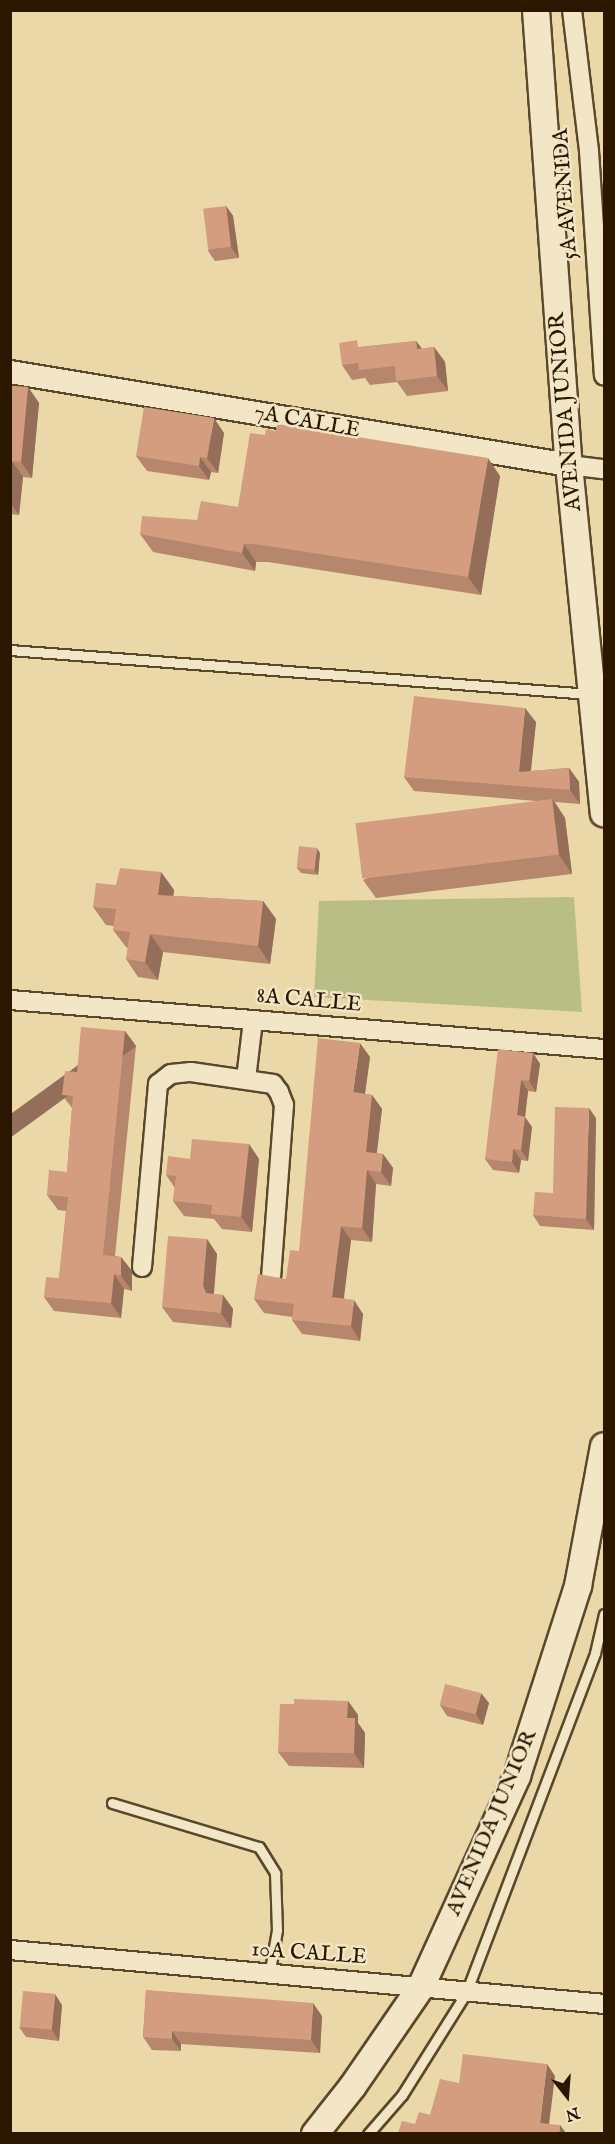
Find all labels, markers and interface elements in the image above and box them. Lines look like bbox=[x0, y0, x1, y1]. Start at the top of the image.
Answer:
street label: 5A AVENIDA bbox=[548, 127, 584, 261]
street label: AVENIDA JUNIOR bbox=[544, 312, 588, 512]
street label: 7A CALLE bbox=[252, 400, 362, 444]
street label: 8A CALLE bbox=[255, 983, 363, 1019]
street label: AVENIDA JUNIOR bbox=[441, 1726, 543, 1920]
street label: 10A CALLE bbox=[250, 1937, 368, 1971]
north arrow bbox=[537, 2066, 597, 2126]
text: N bbox=[563, 2102, 582, 2125]

